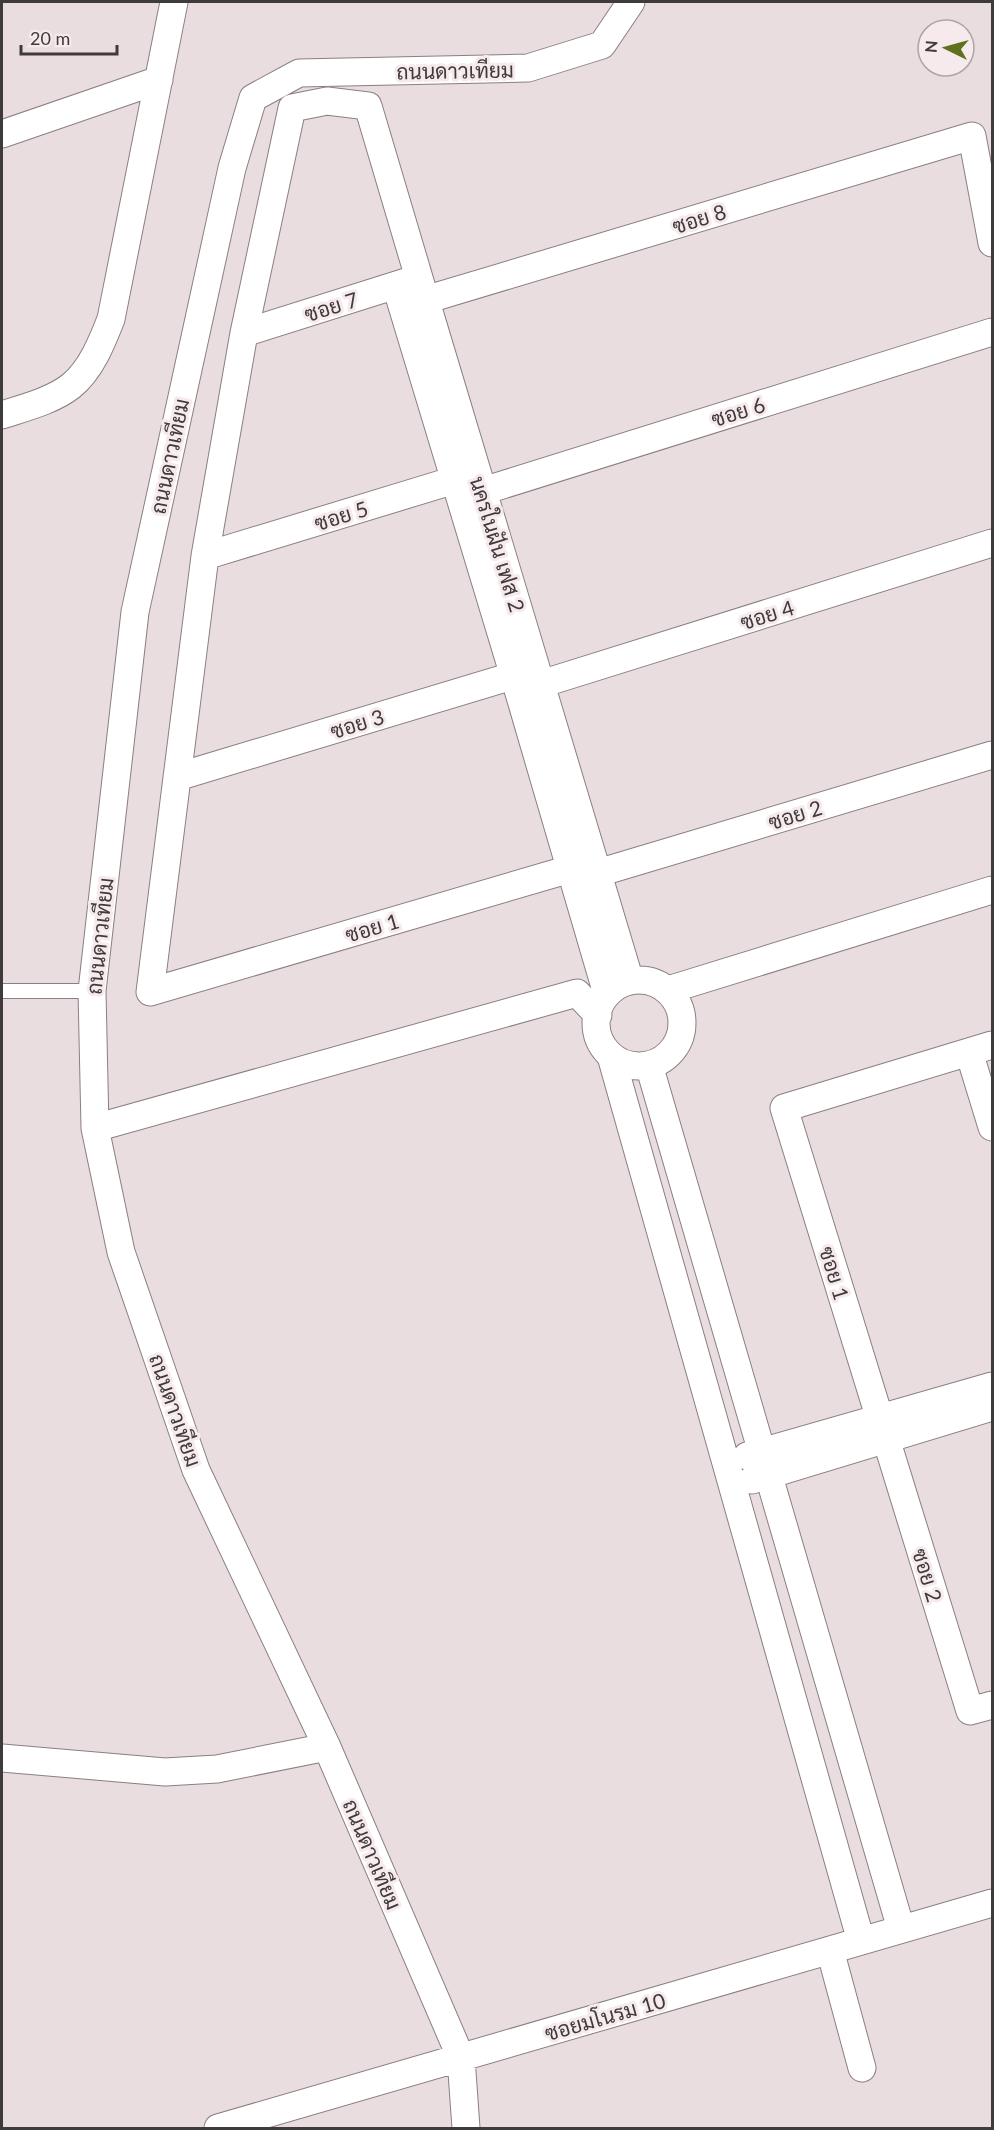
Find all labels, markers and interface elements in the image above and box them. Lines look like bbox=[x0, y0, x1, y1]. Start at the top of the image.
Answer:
scale bar bbox=[21, 18, 117, 56]
north arrow bbox=[916, 18, 976, 78]
text: 20 m bbox=[30, 27, 70, 49]
text: N bbox=[921, 40, 941, 54]
street label: ถนนดาวเทียม bbox=[396, 56, 514, 84]
street label: ซอย 8 bbox=[669, 198, 729, 238]
street label: ซอย 7 bbox=[301, 286, 361, 326]
street label: ซอย 6 bbox=[708, 391, 768, 431]
street label: ถนนดาวเทียม bbox=[145, 396, 193, 516]
street label: นครในฝัน เฟส 2 bbox=[465, 473, 531, 615]
street label: ซอย 5 bbox=[311, 495, 371, 535]
street label: ซอย 4 bbox=[737, 594, 797, 634]
street label: ซอย 3 bbox=[327, 703, 387, 743]
street label: ซอย 2 bbox=[765, 794, 825, 834]
street label: ถนนดาวเทียม bbox=[80, 876, 118, 996]
street label: ซอย 1 bbox=[342, 907, 402, 947]
street label: ซอย 1 bbox=[815, 1243, 855, 1303]
street label: ถนนดาวเทียม bbox=[145, 1350, 207, 1470]
street label: ซอย 2 bbox=[908, 1545, 948, 1605]
street label: ถนนดาวเทียม bbox=[339, 1795, 407, 1913]
street label: ซอยมโนรม 10 bbox=[542, 1987, 668, 2045]

